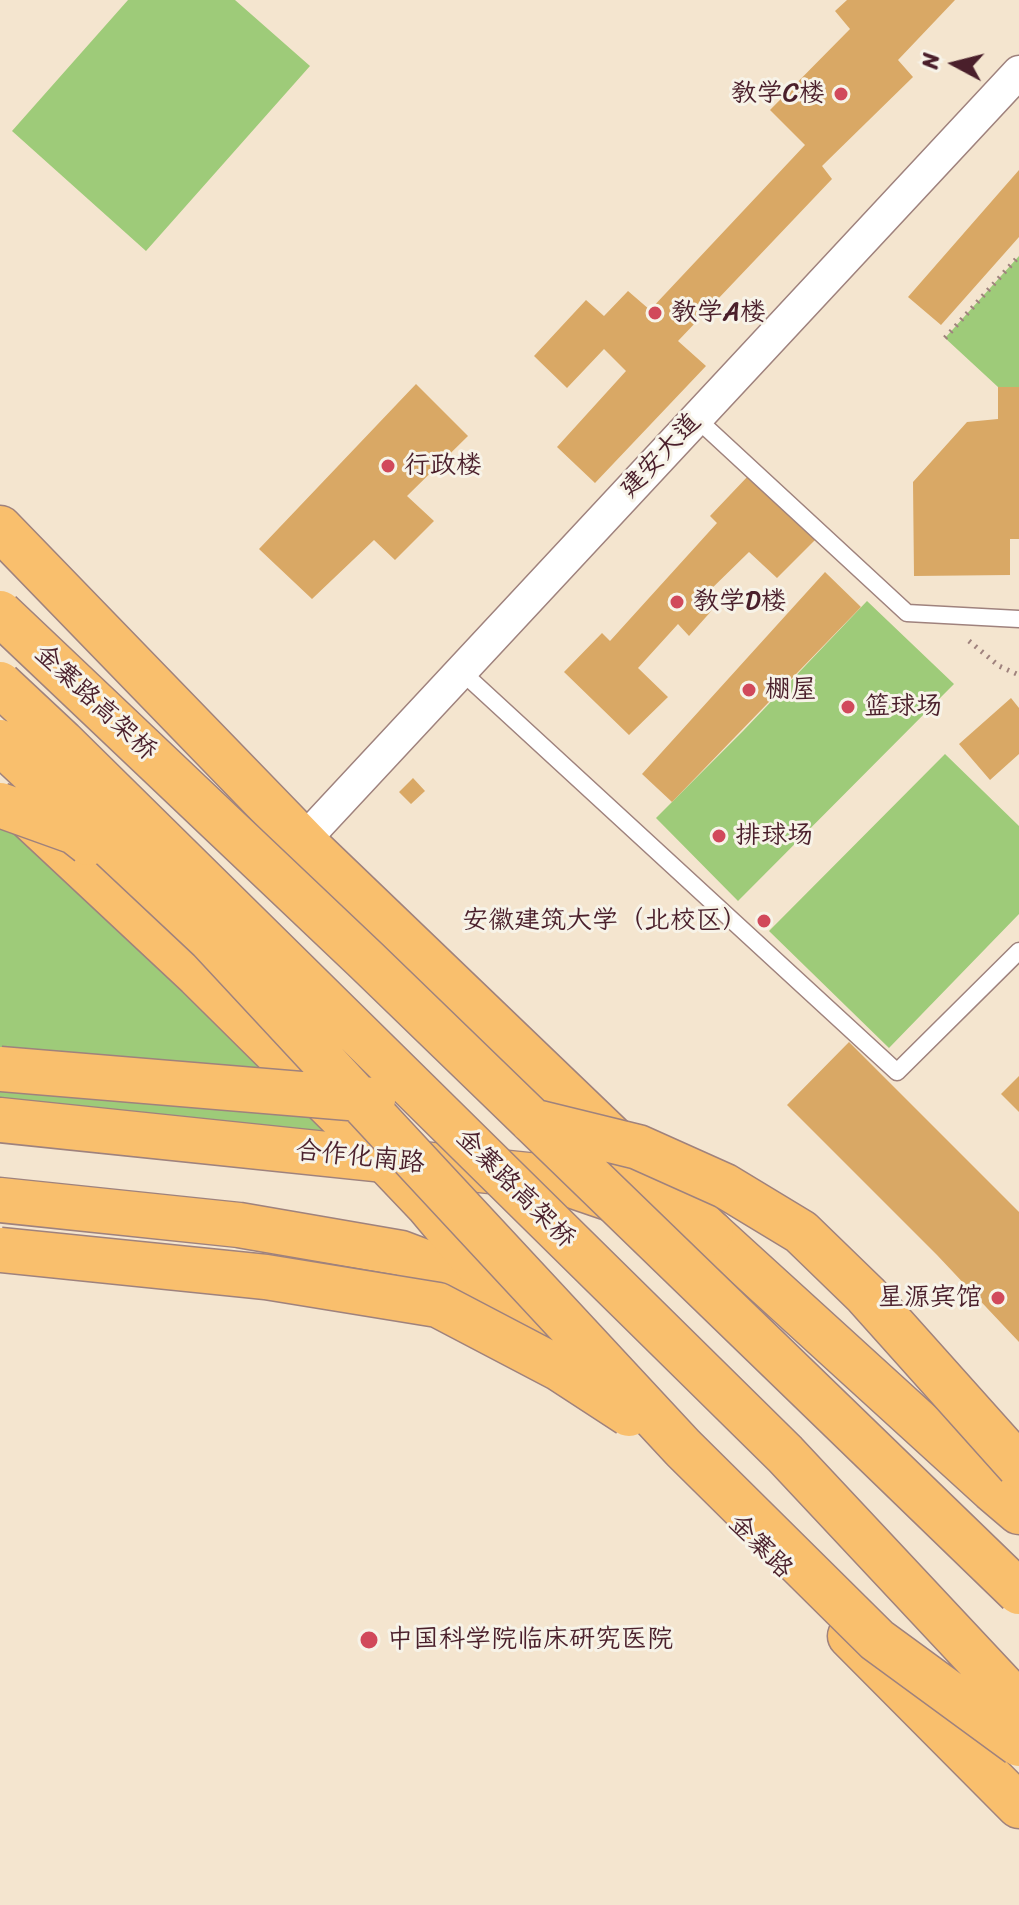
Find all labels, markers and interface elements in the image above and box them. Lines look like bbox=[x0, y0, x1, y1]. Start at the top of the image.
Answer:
north arrow bbox=[915, 24, 995, 104]
text: N bbox=[910, 51, 951, 71]
place label: 教学C楼 bbox=[731, 78, 825, 110]
marker: 教学C楼 bbox=[832, 85, 850, 103]
place label: 教学A楼 bbox=[671, 297, 766, 329]
marker: 教学A楼 bbox=[646, 304, 664, 322]
street label: 建安大道 bbox=[614, 407, 708, 505]
place label: 行政楼 bbox=[404, 450, 482, 482]
marker: 行政楼 bbox=[379, 457, 397, 475]
place label: 教学D楼 bbox=[693, 586, 787, 618]
marker: 教学D楼 bbox=[668, 593, 686, 611]
street label: 金寨路高架桥 bbox=[27, 638, 163, 768]
place label: 棚屋 bbox=[765, 674, 817, 706]
marker: 棚屋 bbox=[740, 681, 758, 699]
place label: 篮球场 bbox=[864, 691, 942, 723]
marker: 篮球场 bbox=[839, 698, 857, 716]
place label: 排球场 bbox=[735, 820, 813, 852]
marker: 排球场 bbox=[710, 827, 728, 845]
place label: 安徽建筑大学（北校区） bbox=[462, 905, 748, 937]
marker: 安徽建筑大学（北校区） bbox=[755, 912, 773, 930]
street label: 金寨路高架桥 bbox=[449, 1123, 581, 1255]
street label: 合作化南路 bbox=[294, 1136, 426, 1180]
place label: 星源宾馆 bbox=[878, 1282, 982, 1314]
marker: 星源宾馆 bbox=[989, 1289, 1007, 1307]
street label: 金寨路 bbox=[721, 1508, 799, 1586]
place label: 中国科学院临床研究医院 bbox=[387, 1624, 673, 1656]
marker: 中国科学院临床研究医院 bbox=[358, 1629, 380, 1651]

